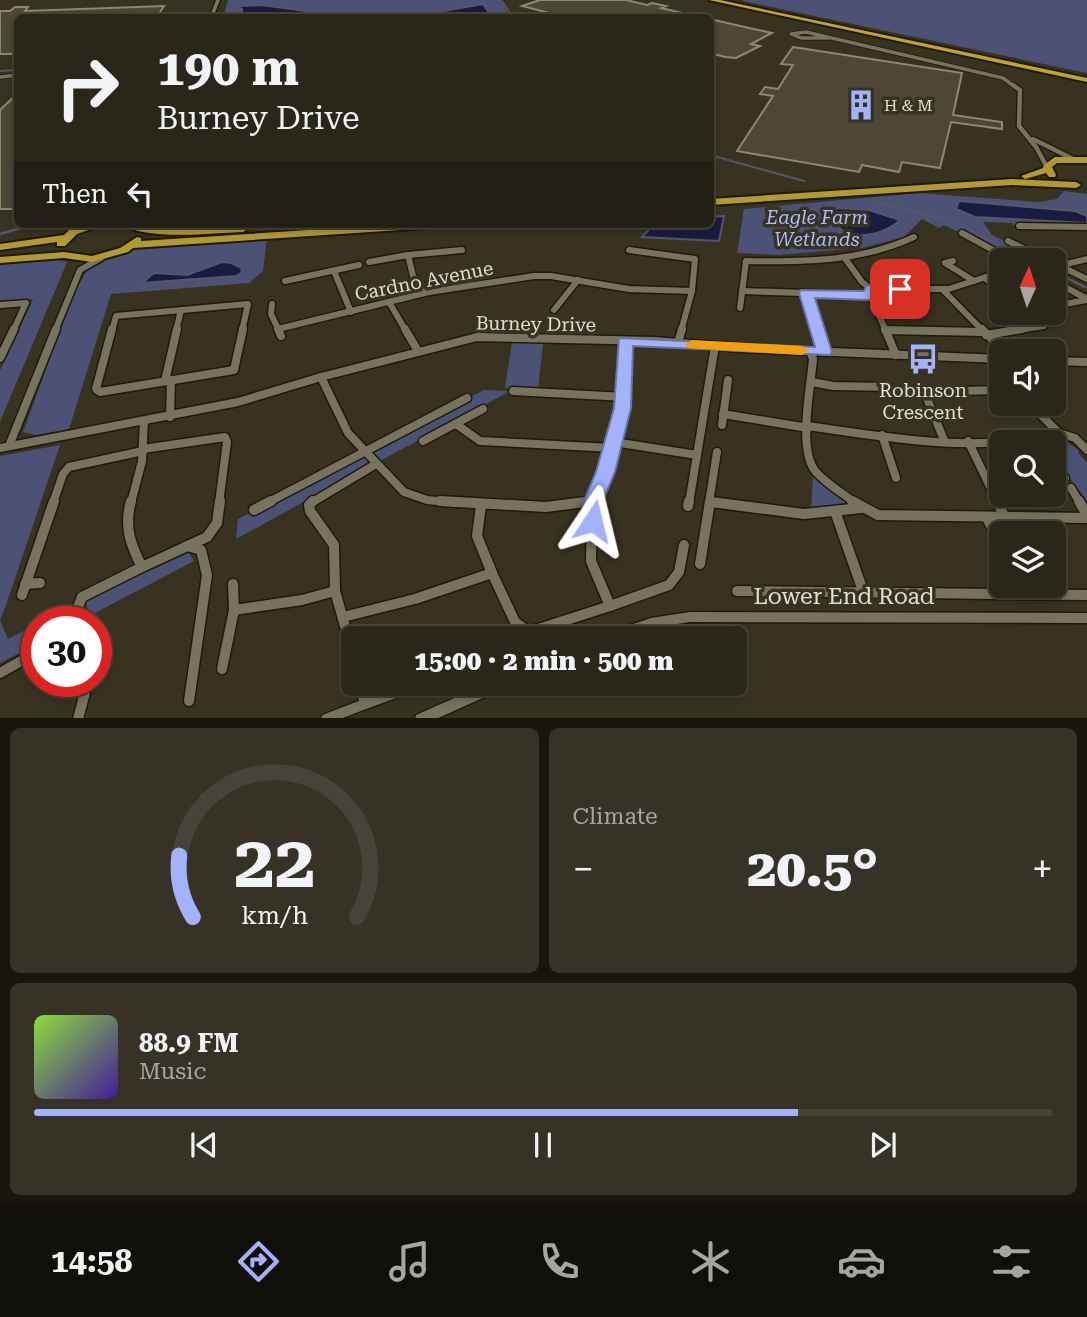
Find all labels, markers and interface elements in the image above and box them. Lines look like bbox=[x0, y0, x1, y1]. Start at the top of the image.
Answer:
text: 190 m bbox=[157, 40, 299, 97]
icon: right bbox=[42, 42, 133, 133]
building icon: H & M bbox=[844, 88, 878, 122]
place label: H & M bbox=[884, 96, 933, 115]
text: Burney Drive bbox=[157, 99, 360, 137]
icon: left bbox=[121, 175, 159, 213]
text: Then bbox=[42, 179, 107, 209]
park label: Eagle Farm Wetlands bbox=[765, 206, 868, 251]
north arrow bbox=[989, 248, 1066, 326]
map controls bbox=[989, 248, 1066, 598]
street label: Cardno Avenue bbox=[353, 256, 495, 306]
pin bbox=[870, 259, 930, 319]
icon: arrive bbox=[881, 270, 919, 308]
street label: Burney Drive bbox=[476, 311, 596, 337]
button: sound bbox=[989, 339, 1066, 416]
bus stop icon: Robinson Crescent bbox=[906, 342, 940, 376]
place label: Robinson Crescent bbox=[879, 379, 967, 424]
button: search bbox=[989, 430, 1066, 507]
position arrow bbox=[556, 484, 630, 558]
button: layers bbox=[989, 521, 1066, 598]
street label: Lower End Road bbox=[753, 583, 935, 610]
speed limit sign: 30 bbox=[21, 606, 112, 697]
text: 15:00 · 2 min · 500 m bbox=[414, 646, 674, 676]
text: Climate bbox=[573, 803, 658, 830]
text: 22 bbox=[233, 820, 315, 905]
text: 20.5° bbox=[747, 838, 878, 899]
text: − bbox=[573, 847, 594, 891]
text: + bbox=[1032, 847, 1053, 891]
text: km/h bbox=[241, 900, 308, 929]
text: 88.9 FM bbox=[139, 1028, 239, 1058]
text: Music bbox=[139, 1058, 206, 1085]
icon: previous bbox=[185, 1126, 223, 1164]
icon: pause bbox=[524, 1126, 562, 1164]
icon: next bbox=[864, 1126, 902, 1164]
icon: directions bbox=[234, 1237, 283, 1286]
icon: music bbox=[385, 1237, 434, 1286]
icon: phone bbox=[535, 1237, 584, 1286]
icon: climate bbox=[686, 1237, 735, 1286]
icon: car bbox=[837, 1237, 886, 1286]
icon: filters bbox=[987, 1237, 1036, 1286]
text: 14:58 bbox=[51, 1242, 133, 1280]

